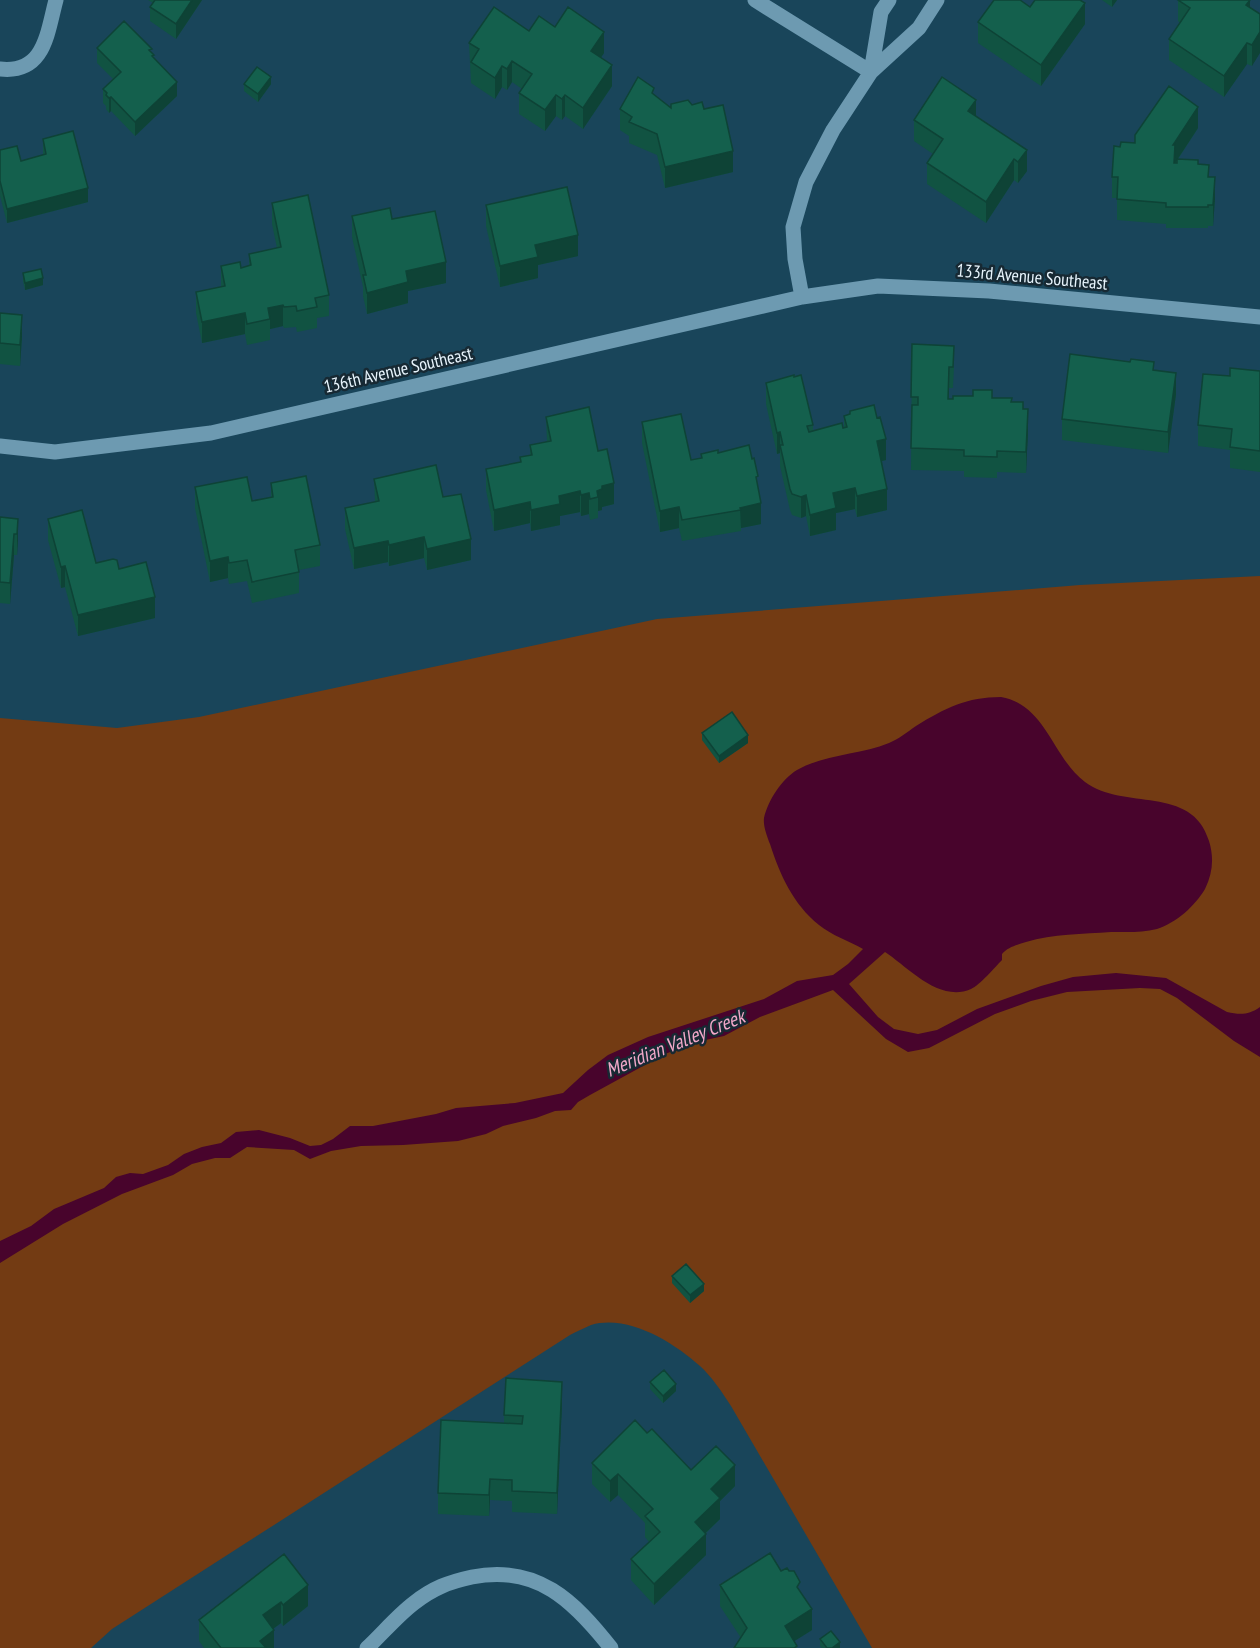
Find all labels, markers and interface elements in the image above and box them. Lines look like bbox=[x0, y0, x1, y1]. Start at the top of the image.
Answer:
street label: 133rd Avenue Southeast bbox=[956, 258, 1109, 295]
street label: 136th Avenue Southeast bbox=[321, 341, 474, 398]
water label: Meridian Valley Creek bbox=[602, 1002, 750, 1083]

